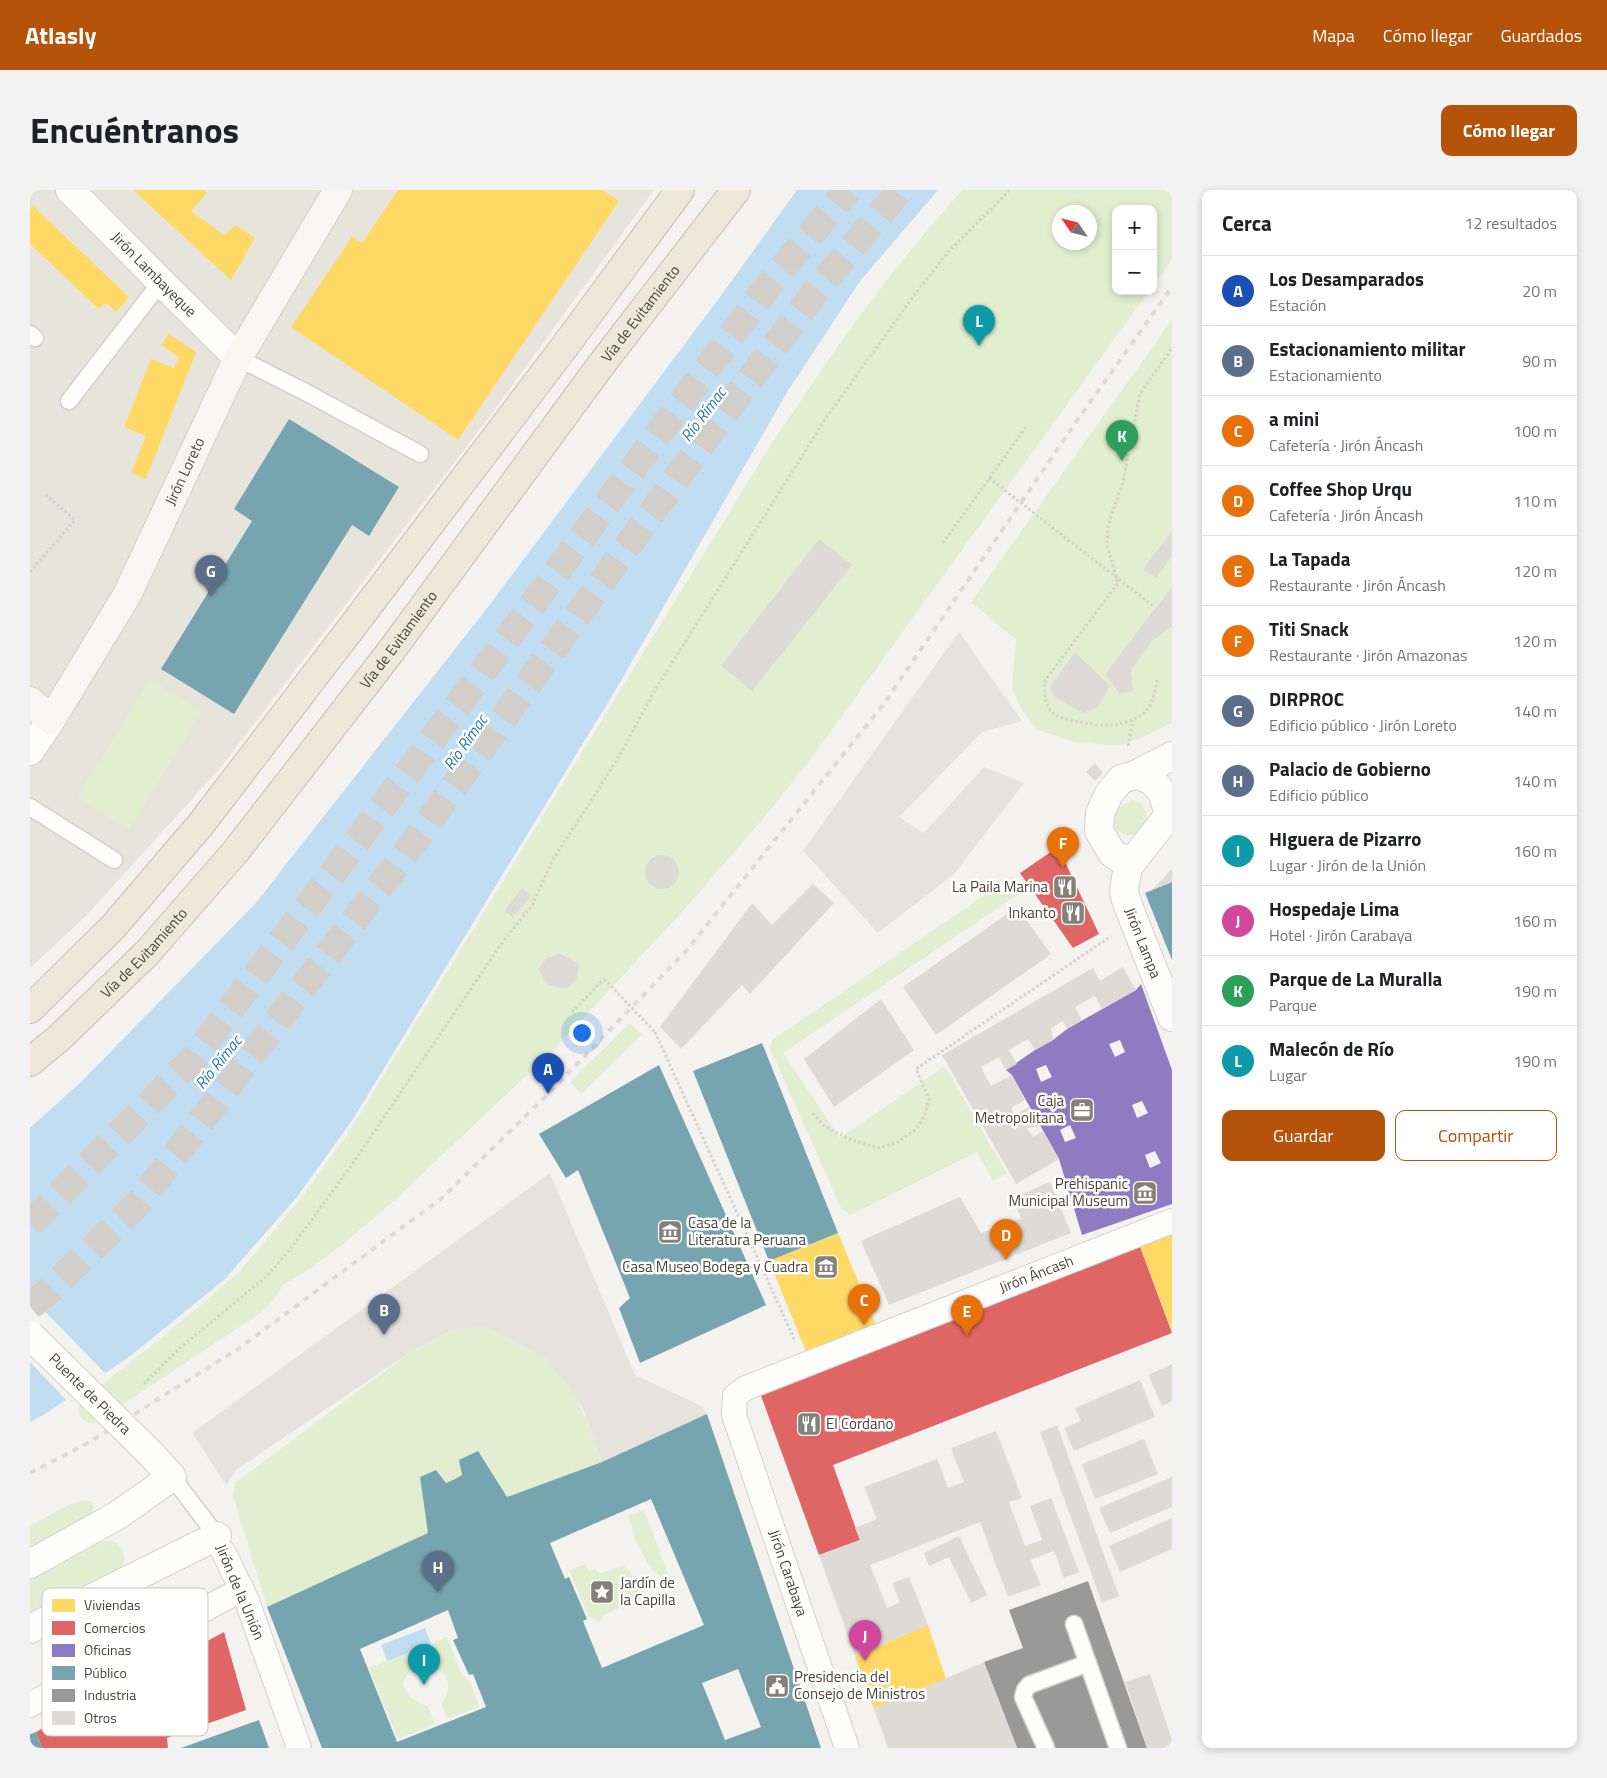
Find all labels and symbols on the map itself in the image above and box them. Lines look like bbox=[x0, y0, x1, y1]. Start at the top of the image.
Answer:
north arrow bbox=[1052, 205, 1097, 250]
street label: Jirón Lambayeque bbox=[106, 226, 202, 322]
street label: Vía de Evitamiento bbox=[595, 260, 685, 367]
pin: L bbox=[963, 305, 995, 346]
water label: Río Rímac bbox=[674, 380, 732, 446]
pin: K bbox=[1106, 420, 1138, 461]
street label: Jirón Loreto bbox=[159, 433, 210, 509]
pin: G bbox=[195, 555, 227, 596]
street label: Vía de Evitamiento bbox=[354, 585, 443, 694]
water label: Río Rímac bbox=[437, 708, 494, 775]
pin: F bbox=[1047, 827, 1079, 868]
restaurant icon: La Paila Marina bbox=[1052, 874, 1078, 900]
place label: La Paila Marina bbox=[952, 875, 1048, 898]
restaurant icon: Inkanto bbox=[1060, 900, 1086, 926]
place label: Inkanto bbox=[1008, 901, 1056, 924]
street label: Vía de Evitamiento bbox=[95, 902, 193, 1003]
street label: Jirón Lampa bbox=[1119, 904, 1168, 982]
your location bbox=[569, 1020, 595, 1046]
water label: Río Rímac bbox=[189, 1029, 248, 1094]
pin: A bbox=[532, 1053, 564, 1094]
place label: Caja Metropolitana bbox=[975, 1089, 1064, 1129]
office icon: Caja Metropolitana bbox=[1069, 1097, 1095, 1123]
place label: Prehispanic Municipal Museum bbox=[1008, 1172, 1128, 1212]
museum icon: Prehispanic Municipal Museum bbox=[1132, 1180, 1158, 1206]
place label: Casa de la Literatura Peruana bbox=[688, 1211, 806, 1251]
museum icon: Casa de la Literatura Peruana bbox=[657, 1219, 683, 1245]
pin: D bbox=[990, 1219, 1022, 1260]
street label: Jirón Áncash bbox=[995, 1249, 1077, 1299]
museum icon: Casa Museo Bodega y Cuadra bbox=[813, 1254, 839, 1280]
place label: Casa Museo Bodega y Cuadra bbox=[622, 1255, 808, 1278]
pin: C bbox=[848, 1284, 880, 1325]
pin: B bbox=[368, 1294, 400, 1335]
pin: E bbox=[951, 1295, 983, 1336]
street label: Puente de Piedra bbox=[44, 1348, 137, 1440]
restaurant icon: El Cordano bbox=[796, 1411, 822, 1437]
place label: El Cordano bbox=[826, 1412, 893, 1435]
street label: Jirón Carabaya bbox=[763, 1526, 814, 1620]
street label: Jirón de la Unión bbox=[210, 1540, 271, 1643]
pin: H bbox=[422, 1551, 454, 1592]
place label: Jardín de la Capilla bbox=[620, 1571, 676, 1611]
place icon: Jardín de la Capilla bbox=[589, 1579, 615, 1605]
legend bbox=[42, 1588, 208, 1736]
text: Viviendas bbox=[84, 1594, 141, 1615]
text: Comercios bbox=[84, 1617, 145, 1638]
pin: J bbox=[849, 1620, 881, 1661]
text: Oficinas bbox=[84, 1639, 131, 1660]
pin: I bbox=[408, 1644, 440, 1685]
text: Público bbox=[84, 1662, 127, 1683]
place label: Presidencia del Consejo de Ministros bbox=[794, 1665, 925, 1705]
public building icon: Presidencia del Consejo de Ministros bbox=[764, 1673, 790, 1699]
text: Industria bbox=[84, 1684, 136, 1705]
text: Otros bbox=[84, 1707, 117, 1728]

